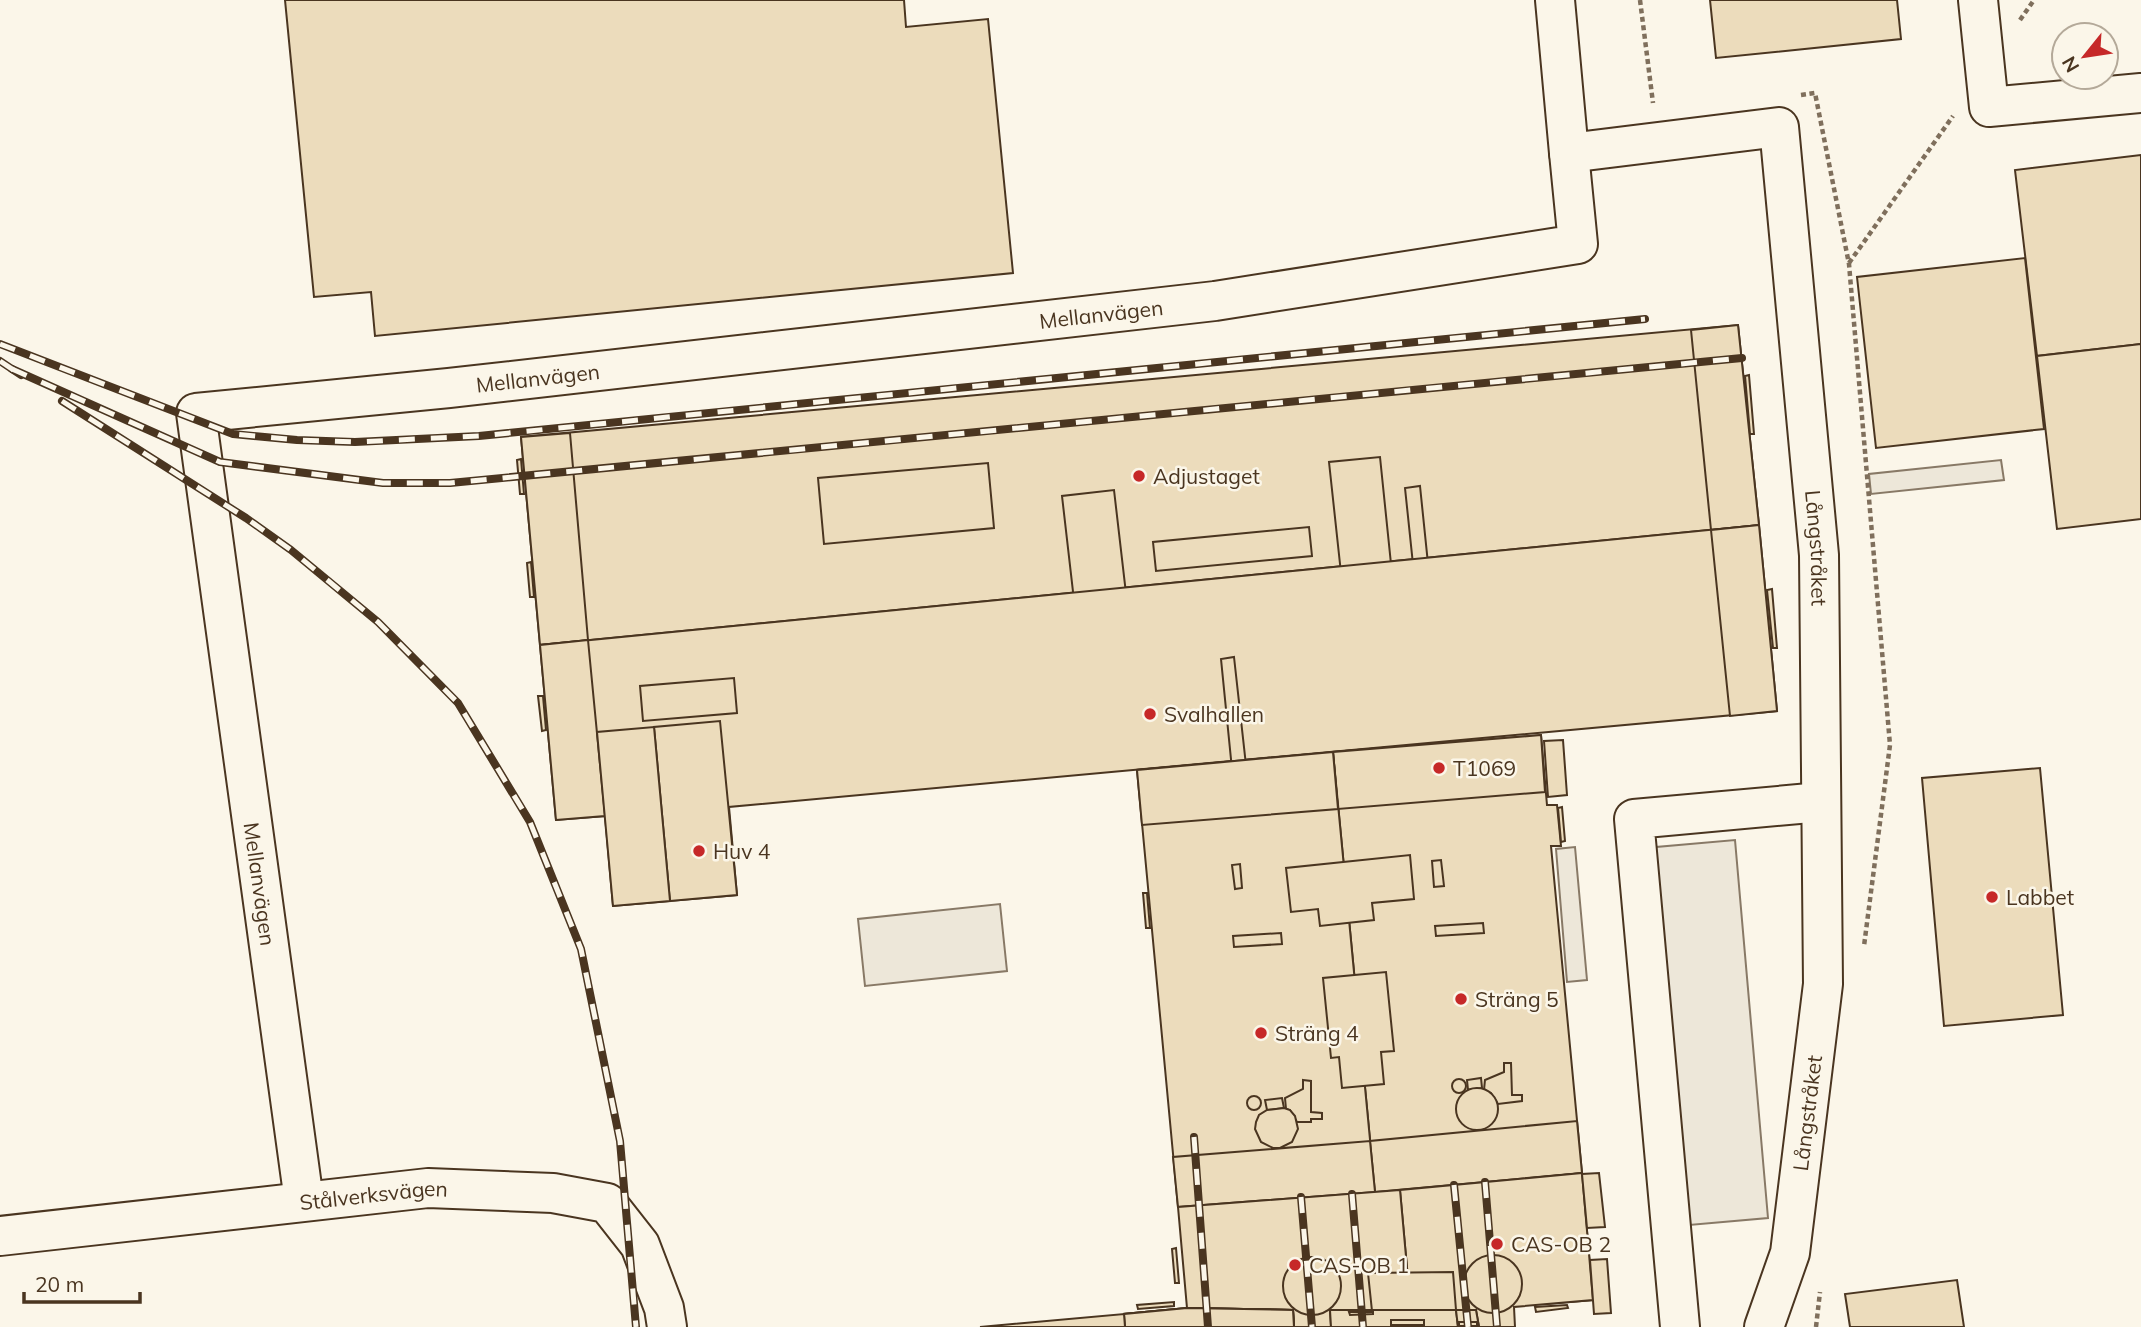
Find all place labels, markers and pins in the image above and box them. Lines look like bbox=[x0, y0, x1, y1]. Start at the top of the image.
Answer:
place label: Adjustaget bbox=[1153, 463, 1260, 489]
marker: Adjustaget bbox=[1131, 468, 1147, 484]
place label: Svalhallen bbox=[1164, 701, 1264, 727]
marker: Svalhallen bbox=[1142, 706, 1158, 722]
place label: T1069 bbox=[1453, 755, 1516, 781]
marker: T1069 bbox=[1431, 760, 1447, 776]
place label: Huv 4 bbox=[713, 838, 771, 864]
marker: Huv 4 bbox=[691, 843, 707, 859]
place label: Labbet bbox=[2006, 884, 2074, 910]
marker: Labbet bbox=[1984, 889, 2000, 905]
place label: Sträng 5 bbox=[1475, 986, 1559, 1012]
marker: Sträng 5 bbox=[1453, 991, 1469, 1007]
place label: Sträng 4 bbox=[1275, 1020, 1359, 1046]
marker: Sträng 4 bbox=[1253, 1025, 1269, 1041]
place label: CAS-OB 2 bbox=[1511, 1231, 1611, 1257]
marker: CAS-OB 2 bbox=[1489, 1236, 1505, 1252]
place label: CAS-OB 1 bbox=[1309, 1252, 1409, 1278]
marker: CAS-OB 1 bbox=[1287, 1257, 1303, 1273]

